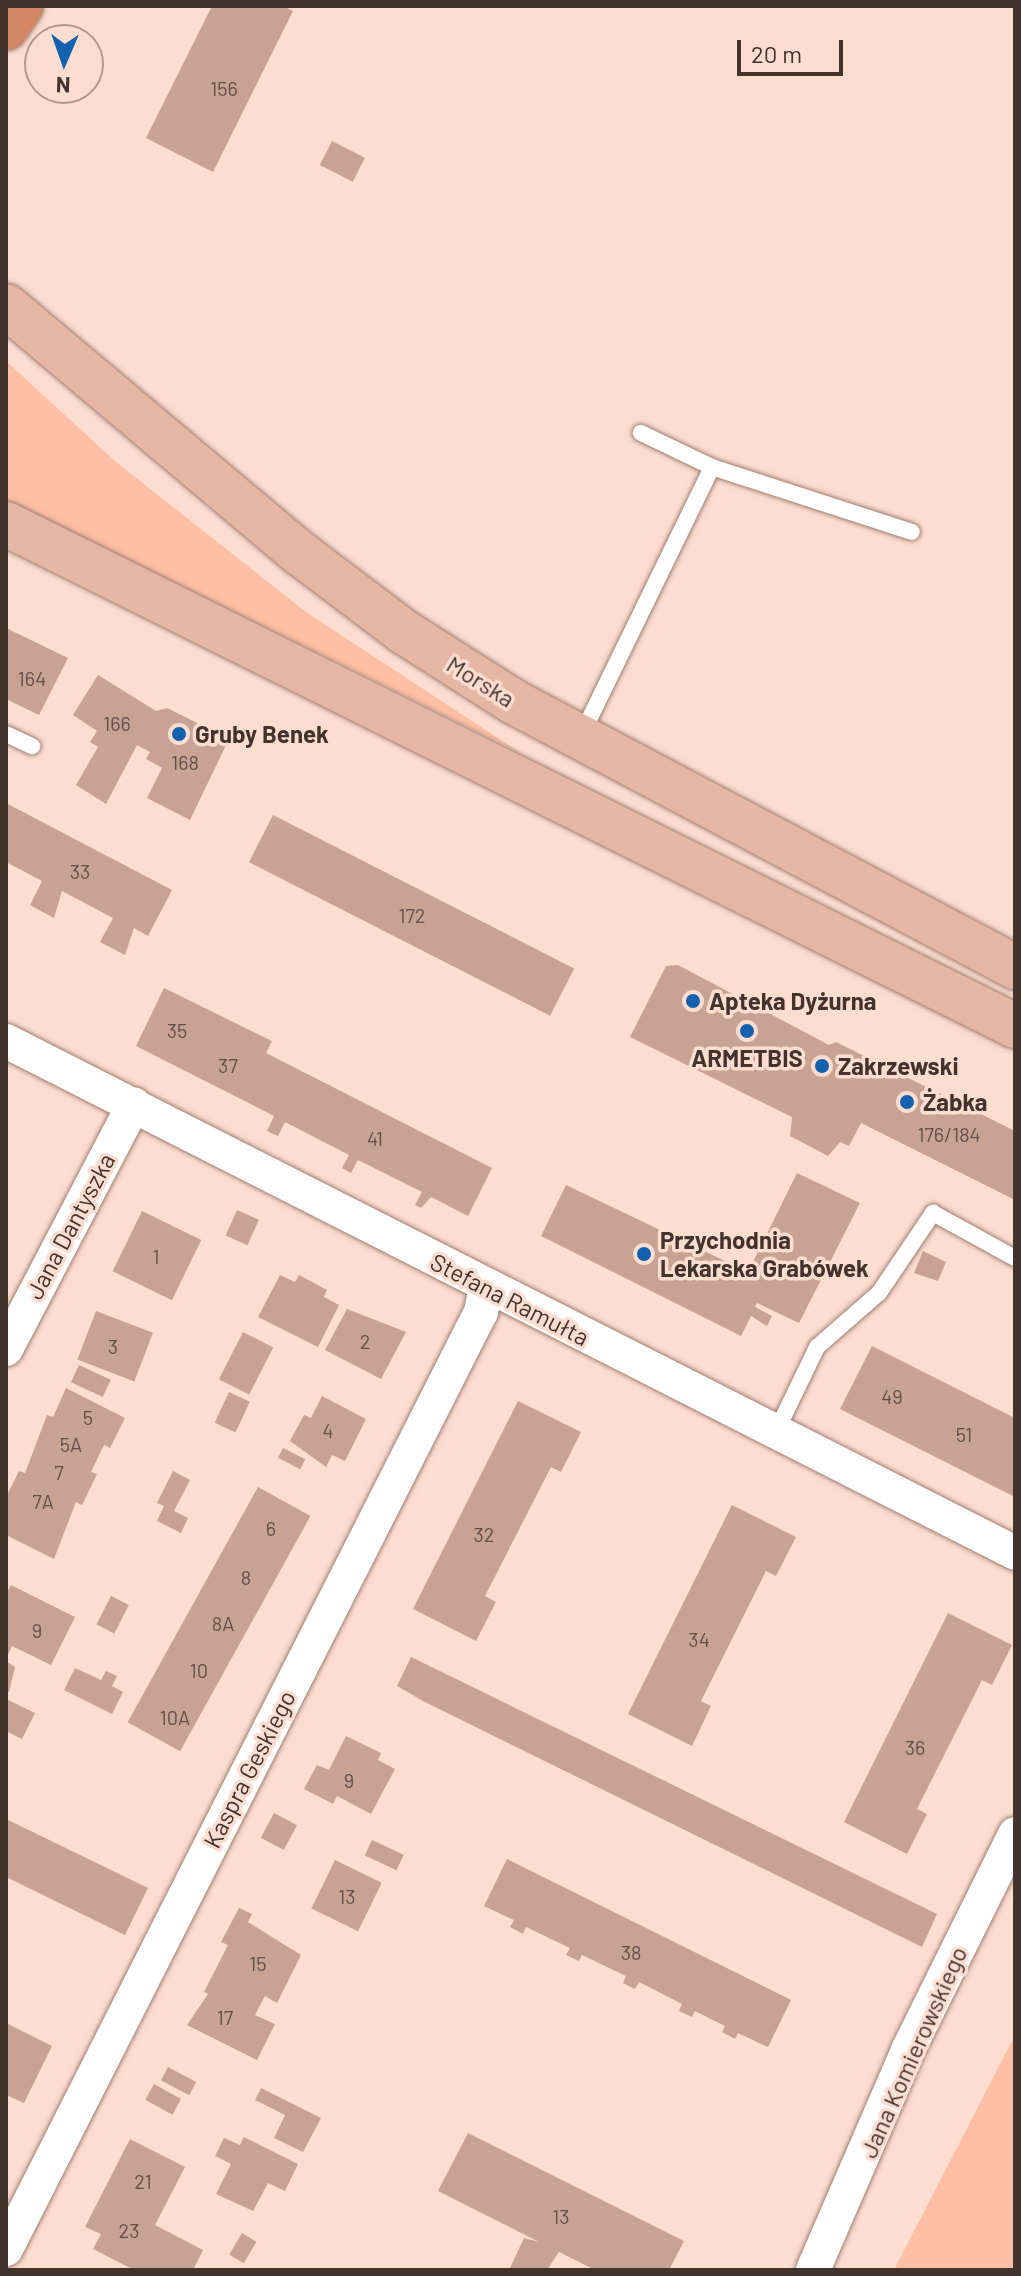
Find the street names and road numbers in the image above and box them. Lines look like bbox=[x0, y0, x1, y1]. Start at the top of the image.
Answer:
street label: Morska bbox=[442, 649, 520, 713]
street label: Jana Dantyszka bbox=[19, 1148, 121, 1304]
street label: Stefana Ramułta bbox=[426, 1247, 594, 1351]
street label: Kaspra Geskiego bbox=[197, 1685, 301, 1853]
street label: Jana Komierowskiego bbox=[853, 1942, 973, 2162]

